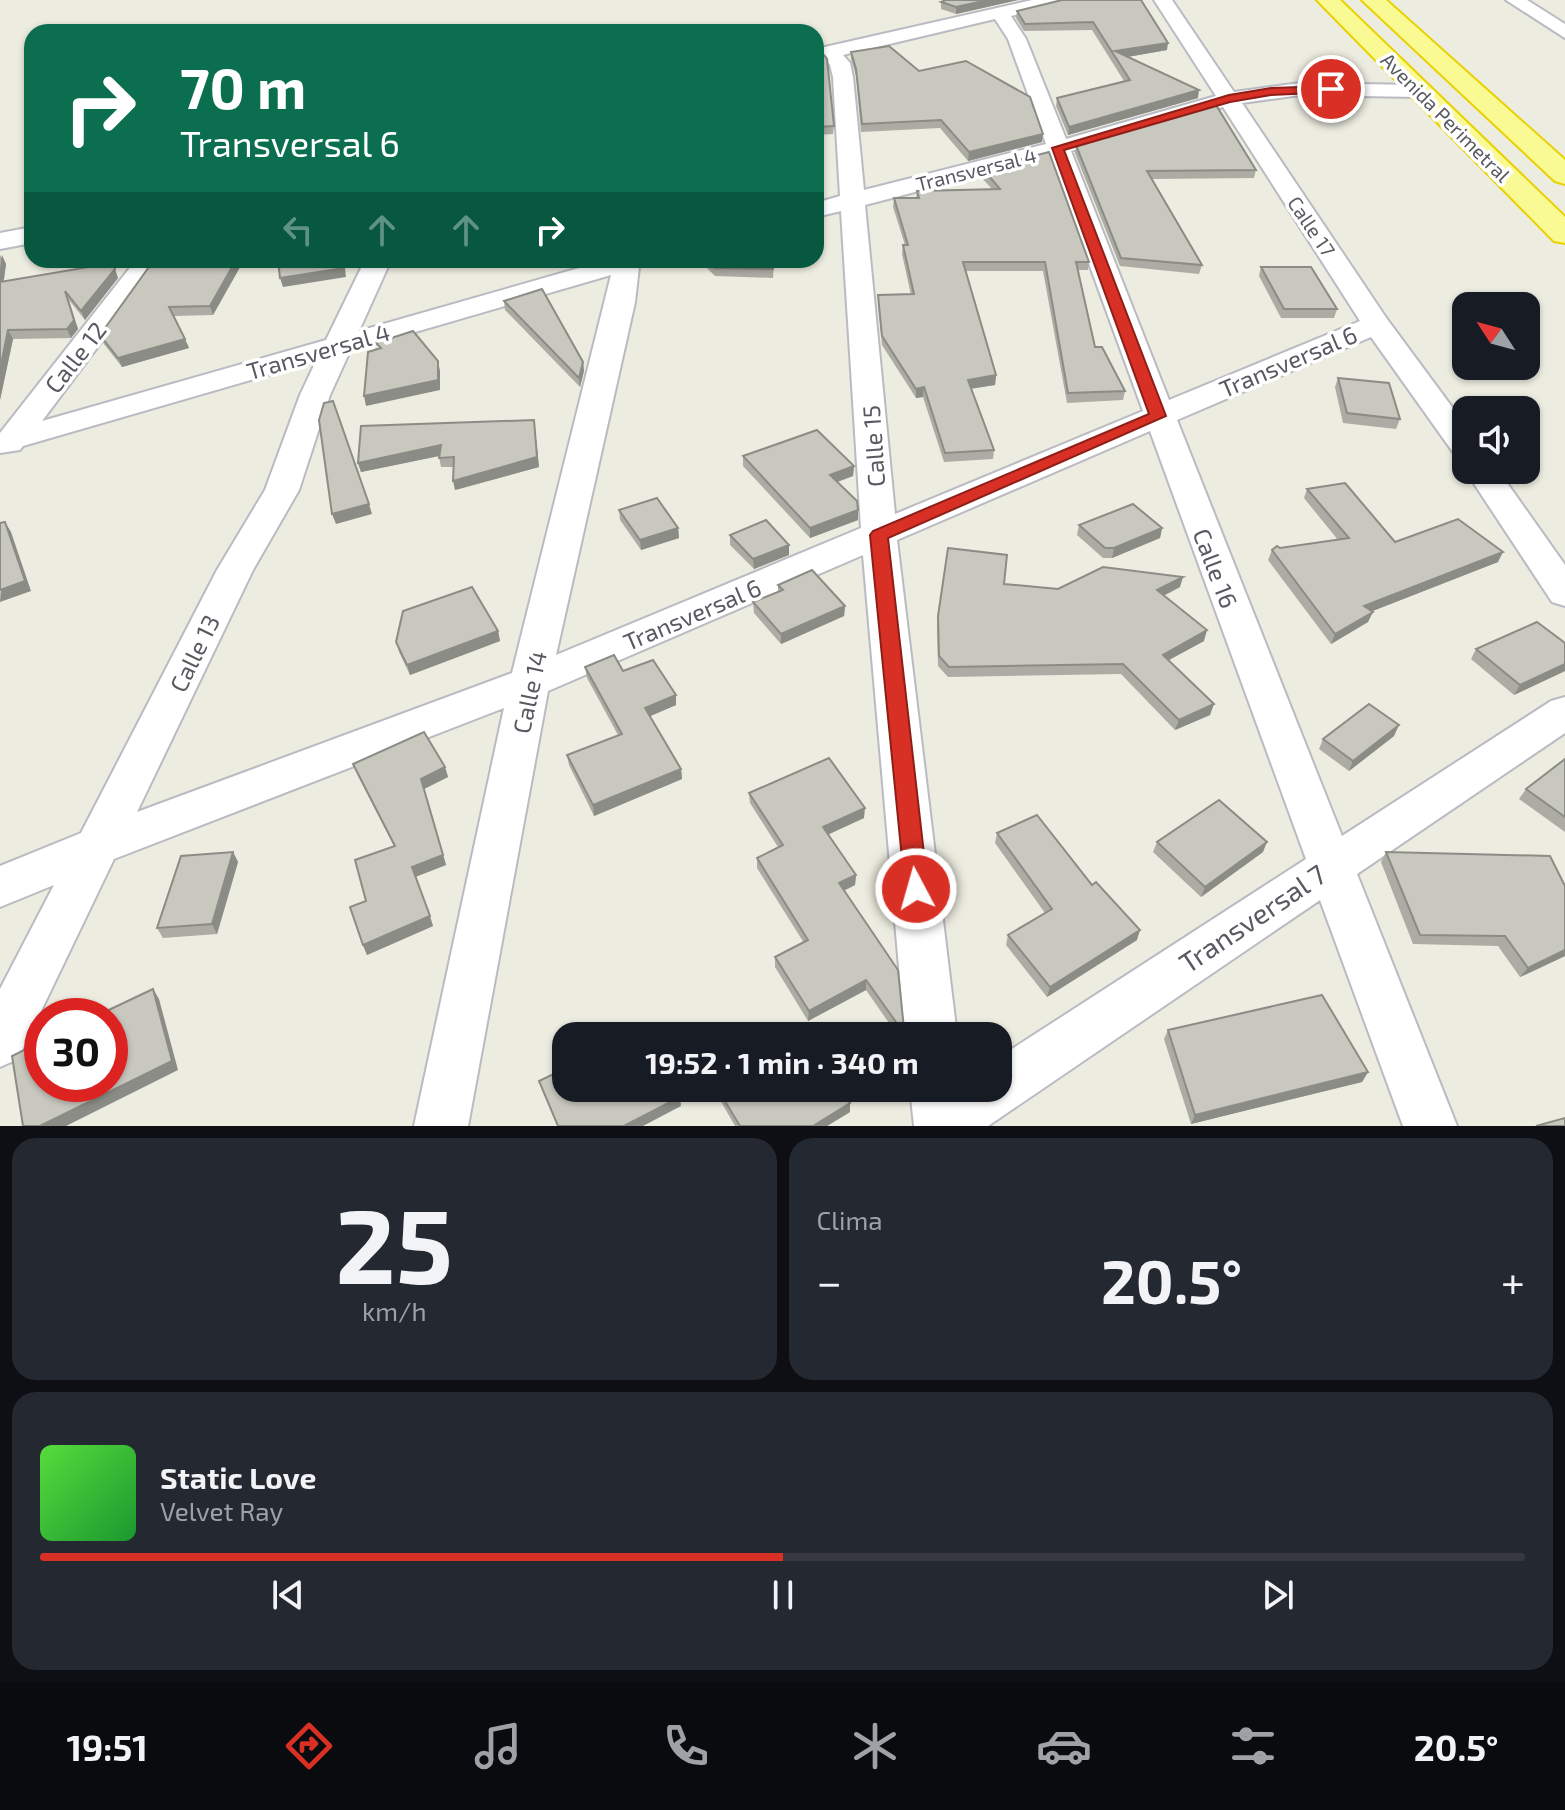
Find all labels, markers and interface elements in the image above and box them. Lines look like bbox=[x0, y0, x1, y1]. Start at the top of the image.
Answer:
street label: Avenida Perimetral bbox=[1376, 47, 1516, 187]
text: 70 m bbox=[180, 53, 306, 120]
pin bbox=[1297, 55, 1365, 123]
icon: right bbox=[48, 56, 152, 160]
icon: arrive bbox=[1309, 67, 1353, 111]
text: Transversal 6 bbox=[180, 121, 400, 164]
street label: Transversal 4 bbox=[913, 142, 1039, 196]
street label: Calle 17 bbox=[1283, 191, 1341, 261]
icon: left bbox=[276, 208, 320, 252]
icon: ahead bbox=[360, 208, 404, 252]
icon: ahead bbox=[444, 208, 488, 252]
icon: right bbox=[528, 208, 572, 252]
north arrow bbox=[1452, 292, 1540, 380]
map controls bbox=[1452, 292, 1540, 484]
street label: Calle 12 bbox=[38, 316, 112, 398]
street label: Transversal 4 bbox=[243, 317, 393, 385]
street label: Transversal 6 bbox=[1215, 319, 1361, 403]
button: sound bbox=[1452, 396, 1540, 484]
street label: Calle 15 bbox=[856, 404, 890, 488]
street label: Calle 16 bbox=[1188, 524, 1244, 612]
street label: Transversal 6 bbox=[619, 572, 765, 656]
street label: Calle 13 bbox=[163, 610, 225, 696]
street label: Calle 14 bbox=[506, 648, 552, 736]
position arrow bbox=[874, 847, 958, 931]
street label: Transversal 7 bbox=[1172, 857, 1332, 979]
speed limit sign: 30 bbox=[24, 998, 128, 1102]
text: 19:52 · 1 min · 340 m bbox=[645, 1044, 919, 1080]
text: 25 bbox=[335, 1180, 453, 1305]
text: Clima bbox=[817, 1204, 883, 1235]
text: 20.5° bbox=[1101, 1244, 1242, 1316]
text: − bbox=[817, 1254, 842, 1307]
text: + bbox=[1501, 1254, 1525, 1307]
text: km/h bbox=[362, 1295, 427, 1326]
text: Static Love bbox=[160, 1459, 316, 1495]
text: Velvet Ray bbox=[160, 1495, 283, 1526]
icon: previous bbox=[266, 1573, 310, 1617]
icon: pause bbox=[761, 1573, 805, 1617]
icon: next bbox=[1256, 1573, 1300, 1617]
icon: directions bbox=[281, 1718, 337, 1774]
icon: music bbox=[470, 1718, 526, 1774]
icon: phone bbox=[658, 1718, 714, 1774]
icon: climate bbox=[847, 1718, 903, 1774]
icon: car bbox=[1036, 1718, 1092, 1774]
icon: filters bbox=[1225, 1718, 1281, 1774]
text: 19:51 bbox=[66, 1725, 148, 1768]
text: 20.5° bbox=[1414, 1725, 1498, 1768]

